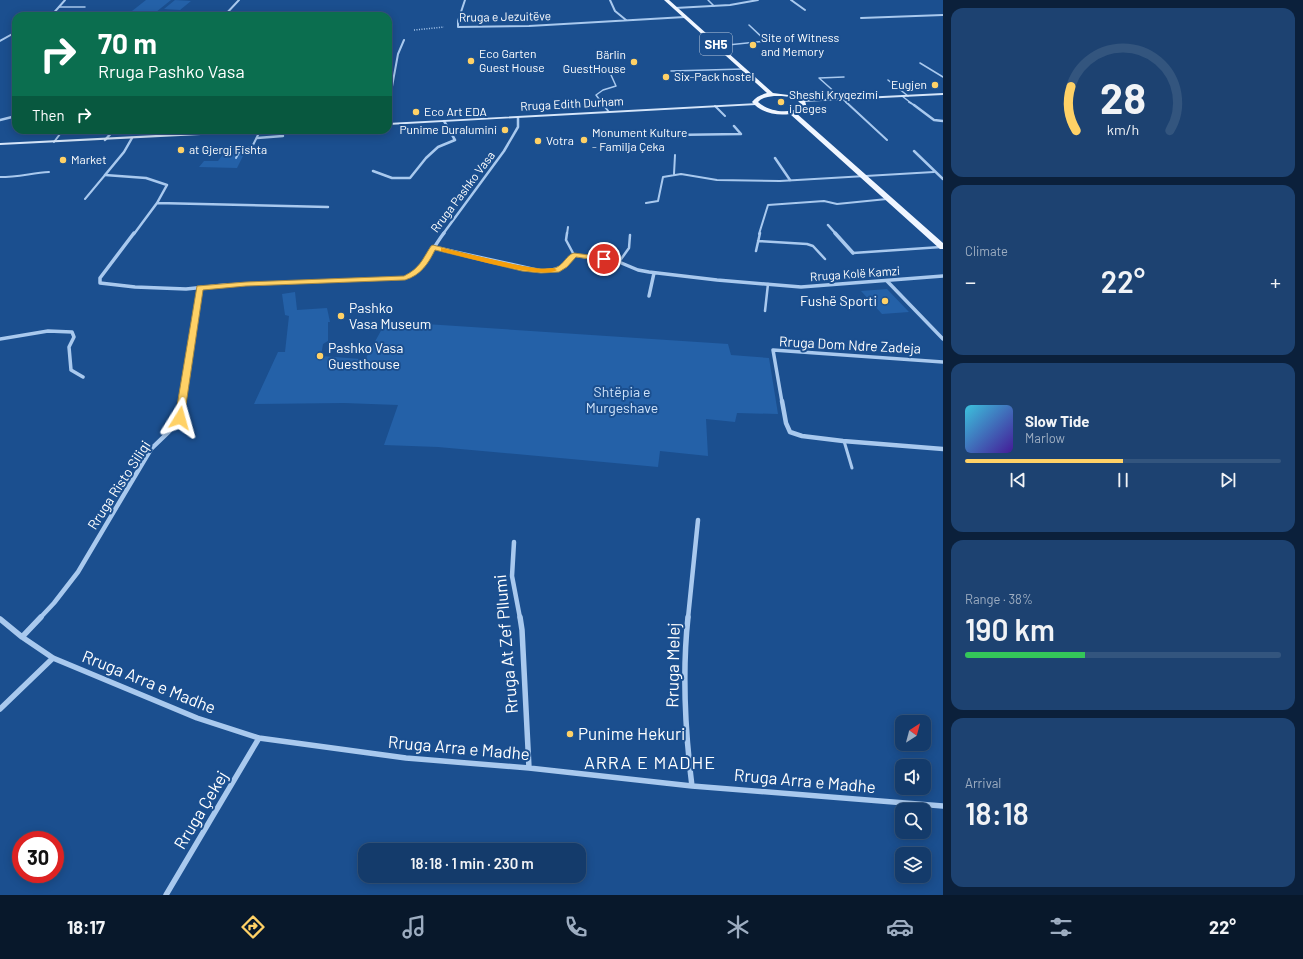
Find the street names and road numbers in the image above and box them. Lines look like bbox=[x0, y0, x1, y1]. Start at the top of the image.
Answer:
street label: Rruga e Jezuitëve bbox=[459, 8, 551, 24]
road number: SH5 bbox=[700, 33, 732, 55]
street label: Rruga Edith Durham bbox=[520, 93, 624, 113]
street label: Rruga Pashko Vasa bbox=[427, 148, 497, 235]
street label: Rruga Kolë Kamzi bbox=[809, 263, 900, 283]
street label: Rruga Dom Ndre Zadeja bbox=[779, 332, 921, 357]
street label: Rruga Risto Siliqi bbox=[84, 437, 154, 532]
street label: Rruga At Zef Pllumi bbox=[489, 574, 521, 715]
street label: Rruga Melej bbox=[661, 622, 683, 708]
street label: Rruga Arra e Madhe bbox=[80, 645, 219, 717]
street label: Rruga Arra e Madhe bbox=[387, 731, 531, 763]
street label: Rruga Arra e Madhe bbox=[733, 764, 877, 796]
street label: Rruga Çekej bbox=[169, 767, 231, 852]

